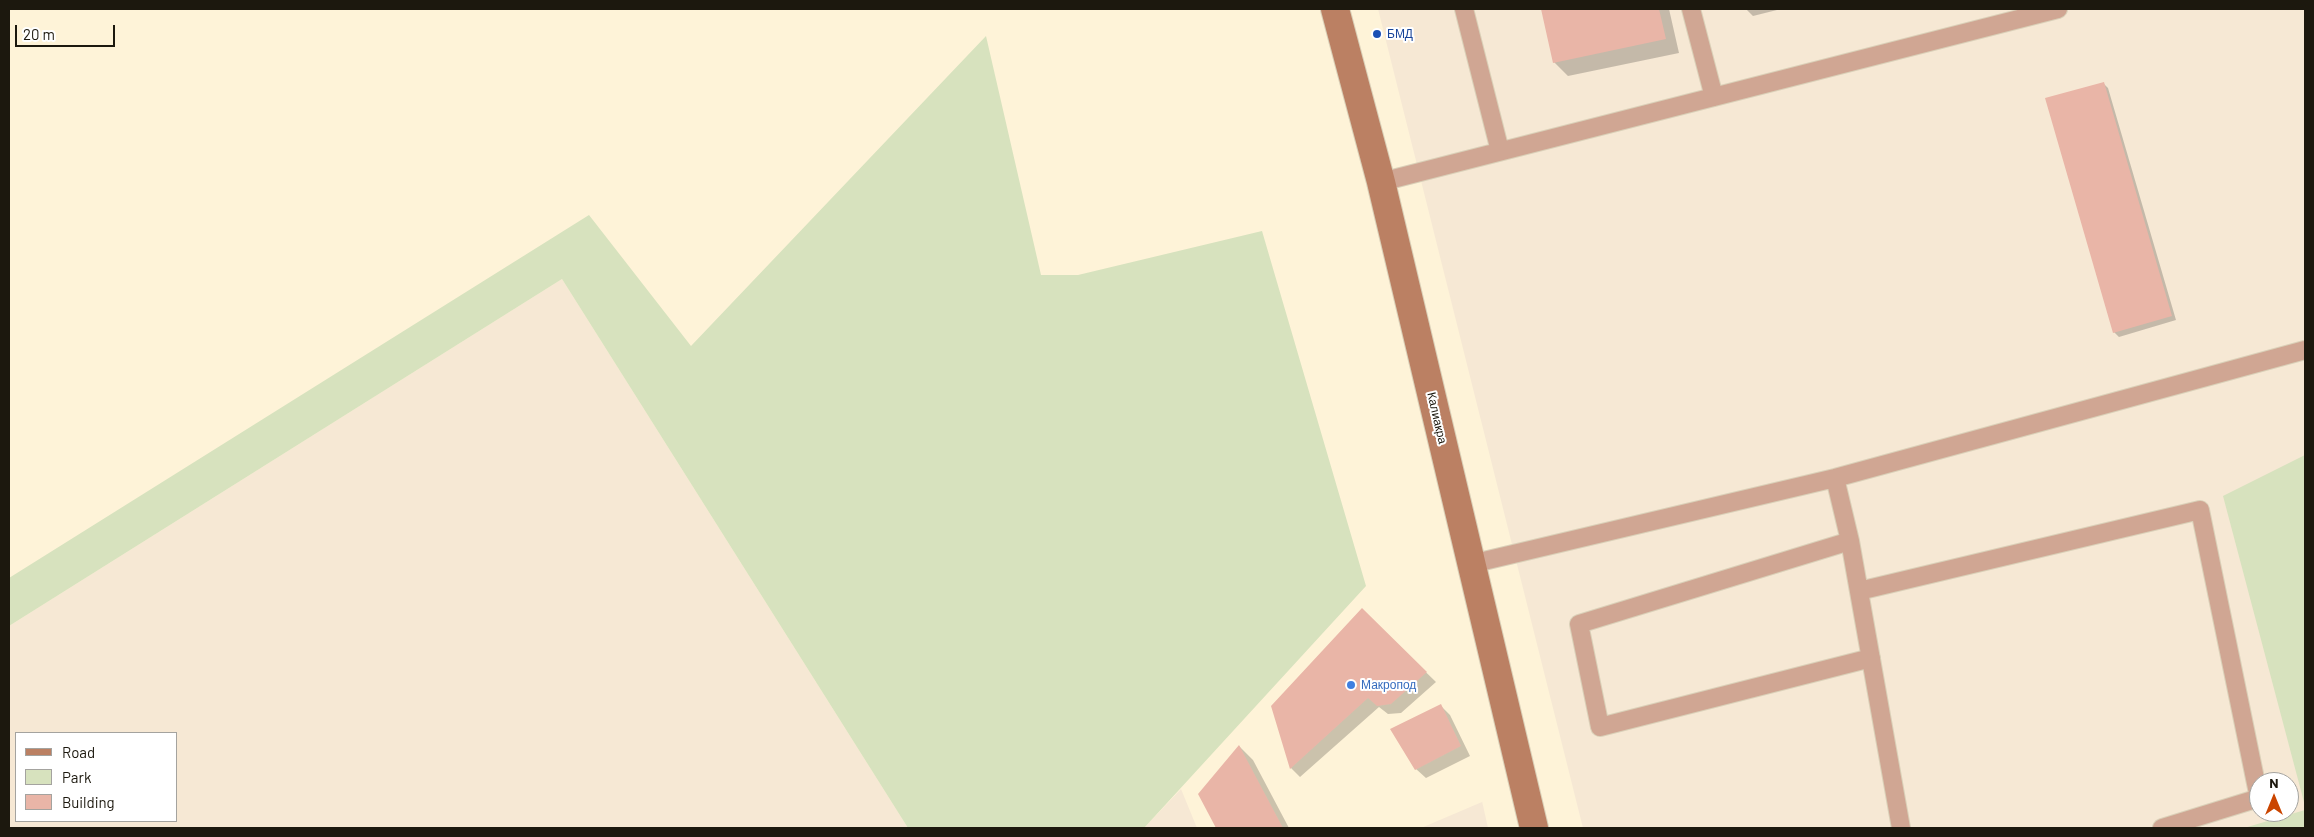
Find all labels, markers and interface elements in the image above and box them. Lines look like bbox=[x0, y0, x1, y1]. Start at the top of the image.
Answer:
scale bar bbox=[18, 15, 118, 47]
text: 20 m bbox=[23, 25, 55, 43]
place label: БМД bbox=[1387, 27, 1413, 41]
marker: БМД bbox=[1371, 28, 1383, 40]
street label: Калиакра bbox=[1424, 391, 1450, 445]
place label: Макропод bbox=[1361, 678, 1416, 692]
marker: Макропод bbox=[1345, 679, 1357, 691]
legend bbox=[15, 732, 178, 822]
text: Road bbox=[62, 743, 95, 761]
text: Park bbox=[62, 768, 91, 786]
north arrow bbox=[2249, 772, 2299, 822]
text: N bbox=[2269, 774, 2279, 791]
text: Building bbox=[62, 793, 115, 811]

